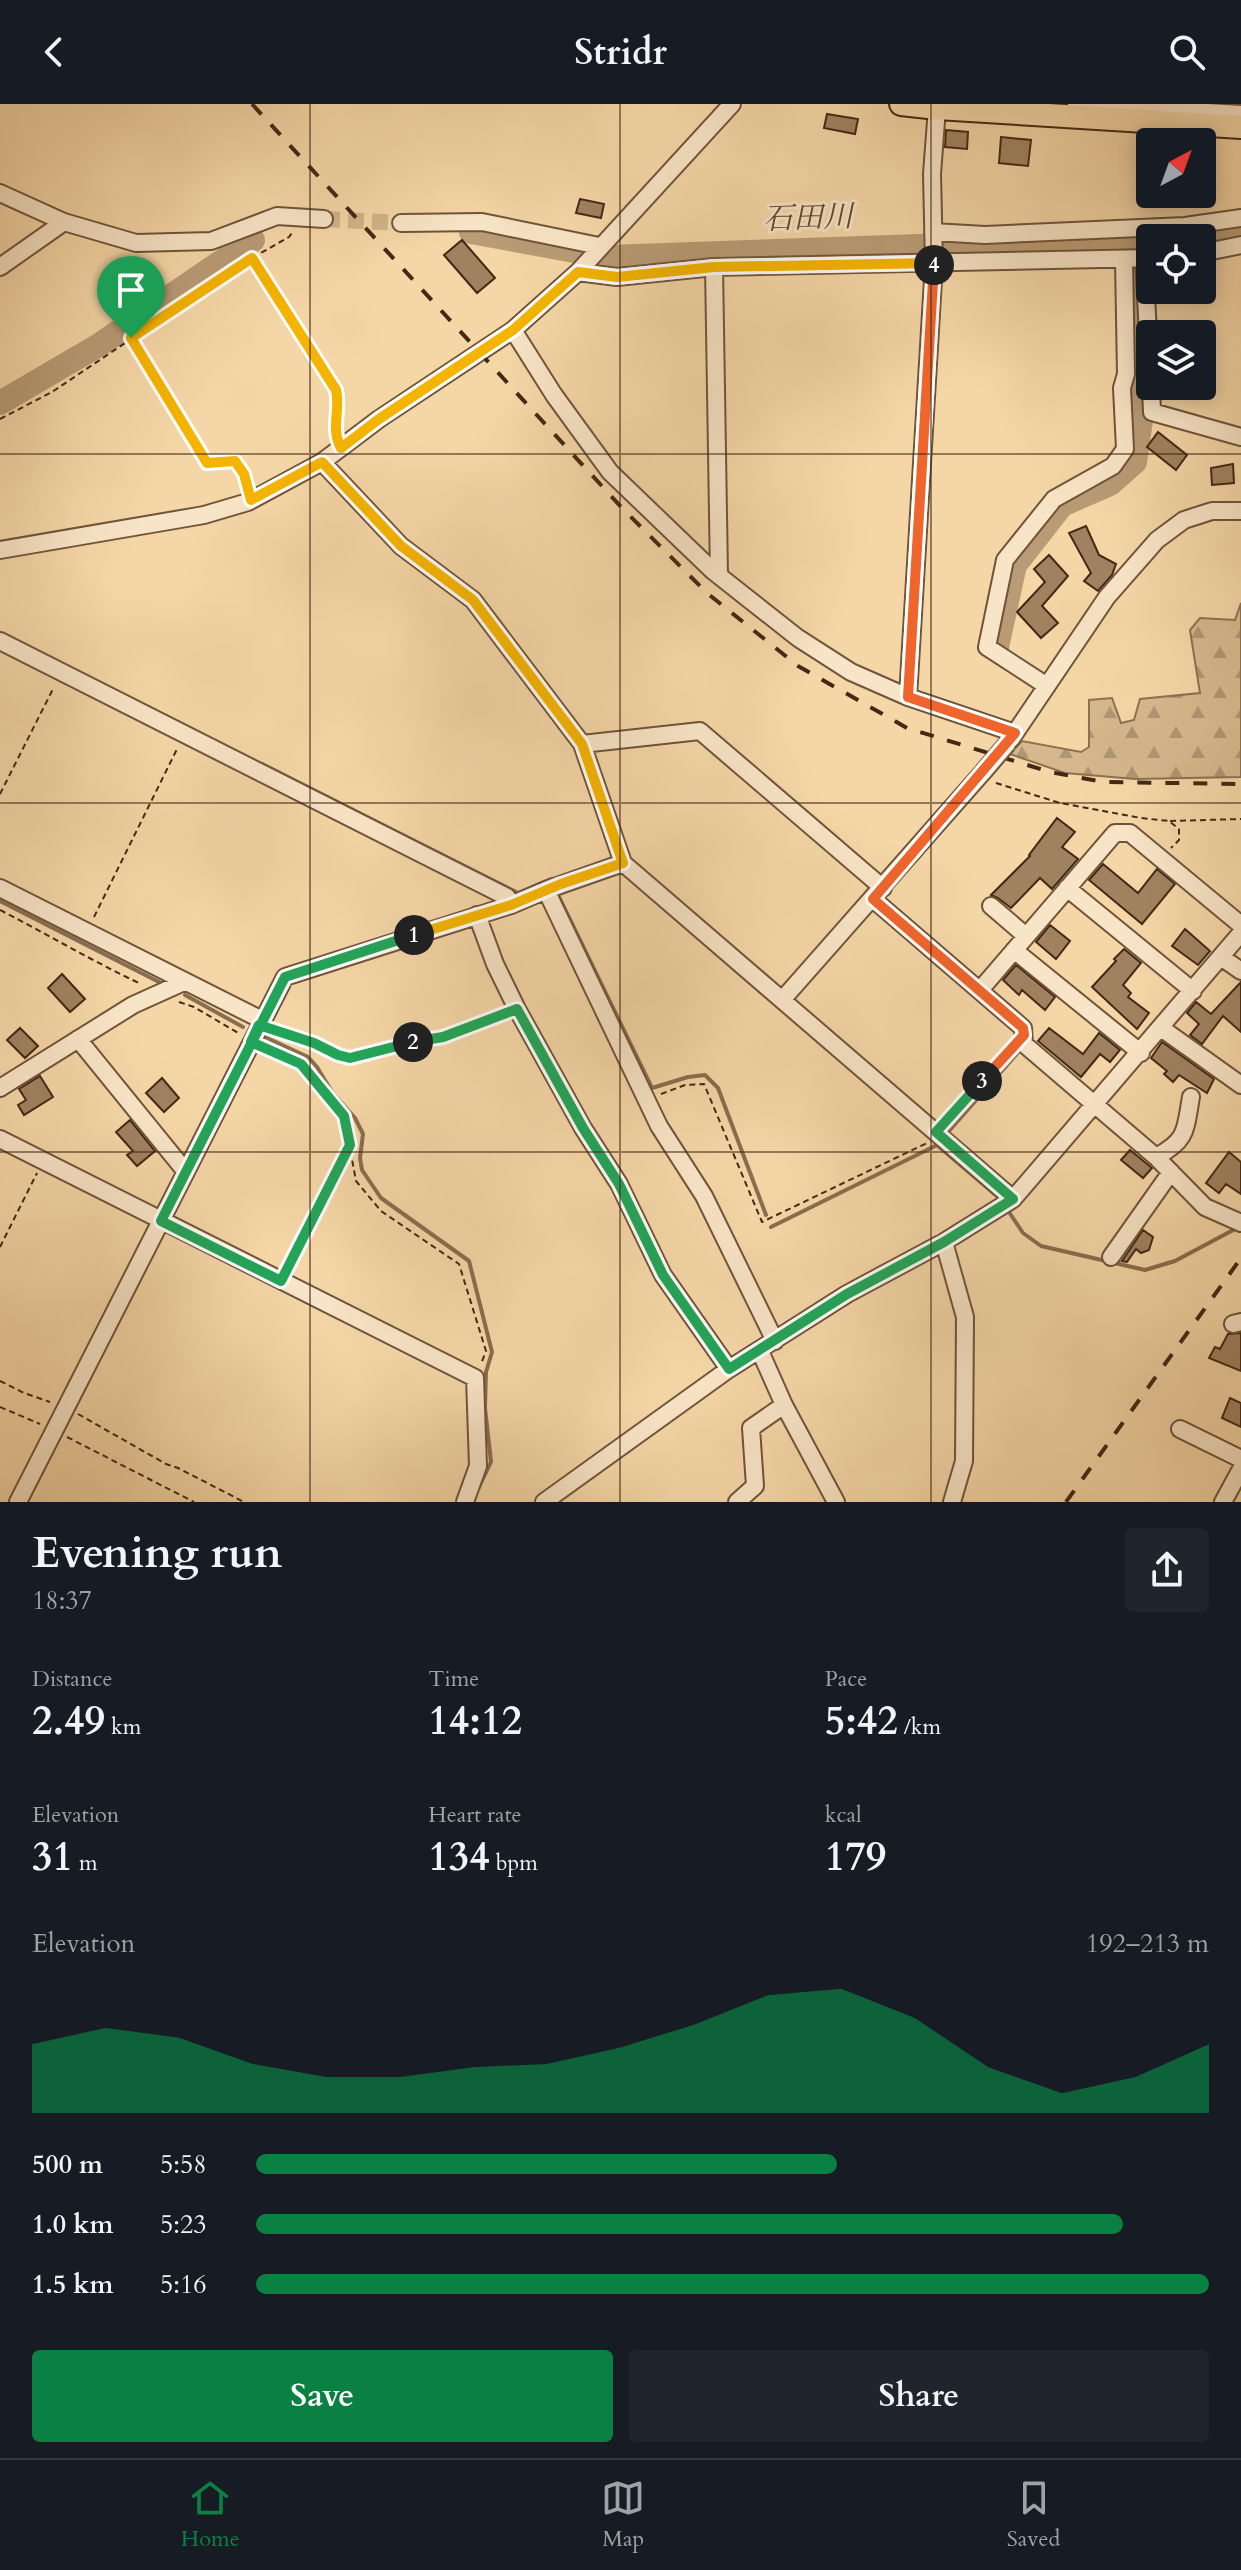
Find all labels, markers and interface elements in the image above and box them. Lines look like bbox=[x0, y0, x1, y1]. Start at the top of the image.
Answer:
text: Stridr bbox=[574, 28, 667, 77]
icon: back bbox=[32, 30, 76, 74]
icon: search bbox=[1165, 30, 1209, 74]
north arrow bbox=[1136, 128, 1216, 208]
map controls bbox=[1136, 128, 1216, 400]
water label: 石田川 bbox=[762, 196, 857, 240]
button: locate bbox=[1136, 224, 1216, 304]
pin: 4 bbox=[914, 245, 954, 285]
text: 4 bbox=[928, 250, 940, 280]
pin bbox=[97, 256, 165, 338]
icon: arrive bbox=[109, 268, 153, 312]
button: layers bbox=[1136, 320, 1216, 400]
pin: 1 bbox=[394, 915, 434, 955]
text: 1 bbox=[408, 920, 420, 950]
pin: 2 bbox=[393, 1022, 433, 1062]
text: 2 bbox=[407, 1027, 419, 1057]
pin: 3 bbox=[962, 1061, 1002, 1101]
text: 3 bbox=[976, 1066, 988, 1096]
text: Evening run bbox=[32, 1523, 282, 1583]
button: share bbox=[1125, 1528, 1209, 1612]
text: 18:37 bbox=[32, 1583, 92, 1618]
text: Distance bbox=[32, 1664, 112, 1694]
text: Time bbox=[428, 1664, 479, 1694]
text: Pace bbox=[825, 1664, 867, 1694]
text: 2.49 bbox=[32, 1694, 105, 1749]
text: 14:12 bbox=[428, 1694, 522, 1749]
text: 5:42 bbox=[825, 1694, 898, 1749]
text: km bbox=[105, 1712, 141, 1742]
text: /km bbox=[898, 1712, 941, 1742]
text: Elevation bbox=[32, 1800, 119, 1830]
text: Heart rate bbox=[428, 1800, 522, 1830]
text: kcal bbox=[825, 1800, 862, 1830]
text: 31 bbox=[32, 1830, 73, 1885]
text: 134 bbox=[428, 1830, 490, 1885]
text: 179 bbox=[825, 1830, 886, 1885]
text: m bbox=[73, 1848, 98, 1878]
text: bpm bbox=[490, 1848, 538, 1878]
text: Elevation bbox=[32, 1926, 135, 1961]
text: 192–213 m bbox=[1086, 1926, 1209, 1961]
text: 500 m bbox=[32, 2147, 103, 2182]
text: 5:58 bbox=[160, 2147, 207, 2182]
text: 1.0 km bbox=[32, 2207, 113, 2242]
text: 5:23 bbox=[160, 2207, 207, 2242]
text: 1.5 km bbox=[32, 2267, 113, 2302]
text: 5:16 bbox=[160, 2267, 207, 2302]
button: Save bbox=[32, 2350, 613, 2442]
button: Share bbox=[629, 2350, 1209, 2442]
tab: Home bbox=[181, 2476, 240, 2554]
tab: Map bbox=[601, 2476, 645, 2554]
tab: Saved bbox=[1007, 2476, 1060, 2554]

